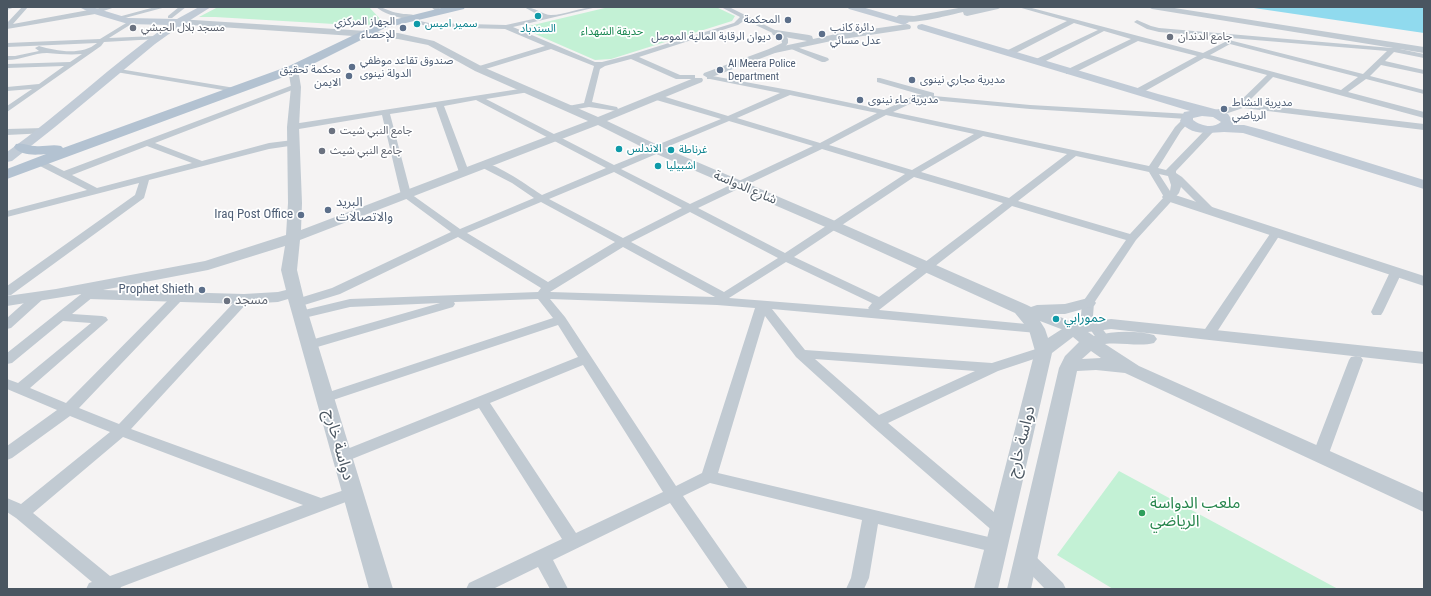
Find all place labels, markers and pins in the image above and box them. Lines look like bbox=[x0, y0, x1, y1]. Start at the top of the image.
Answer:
marker: السندباد bbox=[533, 11, 543, 21]
place label: المحكمة bbox=[744, 13, 780, 27]
place label: الجهاز المركزي للإحصاء bbox=[334, 15, 395, 41]
marker: المحكمة bbox=[783, 15, 793, 25]
place label: سمير اميس bbox=[425, 17, 477, 31]
marker: سمير اميس bbox=[412, 19, 422, 29]
place label: مسجد بلال الحبشي bbox=[141, 21, 225, 35]
place label: دائرة كانب عدل مسائي bbox=[830, 21, 881, 47]
place label: السندباد bbox=[520, 22, 556, 36]
marker: مسجد بلال الحبشي bbox=[128, 23, 138, 33]
marker: الجهاز المركزي للإحصاء bbox=[398, 23, 408, 33]
marker: دائرة كانب عدل مسائي bbox=[817, 29, 827, 39]
place label: ديوان الرقابة المالية الموصل bbox=[651, 30, 771, 44]
place label: جامع الدندان bbox=[1178, 30, 1232, 44]
marker: ديوان الرقابة المالية الموصل bbox=[774, 32, 784, 42]
marker: جامع الدندان bbox=[1165, 32, 1175, 42]
place label: صندوق تقاعد موظفي الدولة نينوى bbox=[360, 54, 453, 80]
place label: Al Meera Police Department bbox=[728, 57, 796, 83]
marker: صندوق تقاعد موظفي الدولة نينوى bbox=[347, 62, 357, 72]
place label: محكمة تحقيق الايمن bbox=[280, 63, 341, 89]
marker: Al Meera Police Department bbox=[715, 65, 725, 75]
marker: محكمة تحقيق الايمن bbox=[344, 71, 354, 81]
place label: مديرية مجاري نينوى bbox=[920, 73, 1005, 87]
marker: مديرية مجاري نينوى bbox=[907, 75, 917, 85]
place label: مديرية ماء نينوى bbox=[868, 93, 939, 107]
marker: مديرية ماء نينوى bbox=[855, 95, 865, 105]
place label: مديرية النشاط الرياضي bbox=[1232, 96, 1293, 122]
marker: مديرية النشاط الرياضي bbox=[1219, 104, 1229, 114]
place label: جامع النبي شيت bbox=[340, 124, 412, 138]
marker: جامع النبي شيت bbox=[327, 126, 337, 136]
place label: الاندلس bbox=[627, 142, 662, 156]
place label: غرناطة bbox=[679, 143, 708, 157]
place label: جامع النبي شيث bbox=[330, 144, 402, 158]
marker: الاندلس bbox=[614, 144, 624, 154]
marker: غرناطة bbox=[666, 145, 676, 155]
marker: جامع النبي شيث bbox=[317, 146, 327, 156]
place label: اشبيليا bbox=[666, 159, 696, 173]
marker: اشبيليا bbox=[653, 161, 663, 171]
place label: البريد والاتصالات bbox=[336, 195, 393, 226]
marker: البريد والاتصالات bbox=[323, 205, 333, 215]
place label: Iraq Post Office bbox=[214, 207, 293, 223]
marker: Iraq Post Office bbox=[296, 210, 306, 220]
place label: Prophet Shieth bbox=[119, 282, 194, 298]
marker: Prophet Shieth bbox=[197, 285, 207, 295]
place label: مسجد bbox=[235, 293, 268, 309]
marker: مسجد bbox=[222, 296, 232, 306]
place label: حمورابي bbox=[1064, 311, 1106, 327]
marker: حمورابي bbox=[1051, 314, 1061, 324]
place label: ملعب الدواسة الرياضي bbox=[1150, 494, 1240, 532]
marker: ملعب الدواسة الرياضي bbox=[1137, 508, 1147, 518]

